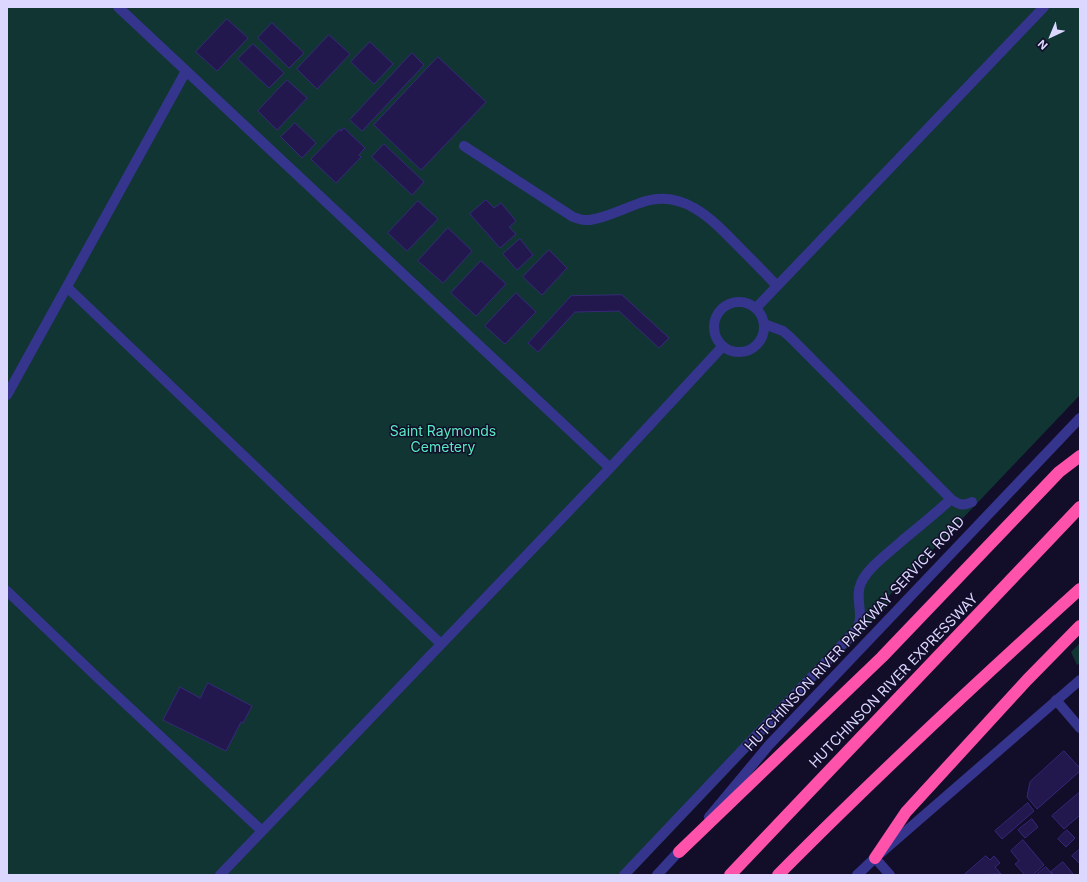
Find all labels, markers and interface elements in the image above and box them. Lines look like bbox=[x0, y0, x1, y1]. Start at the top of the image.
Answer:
north arrow bbox=[1031, 16, 1071, 56]
text: N bbox=[1035, 37, 1051, 53]
park label: Saint Raymonds Cemetery bbox=[390, 424, 496, 456]
street label: HUTCHINSON RIVER PARKWAY SERVICE ROAD bbox=[742, 513, 968, 755]
street label: HUTCHINSON RIVER EXPRESSWAY bbox=[806, 590, 982, 772]

